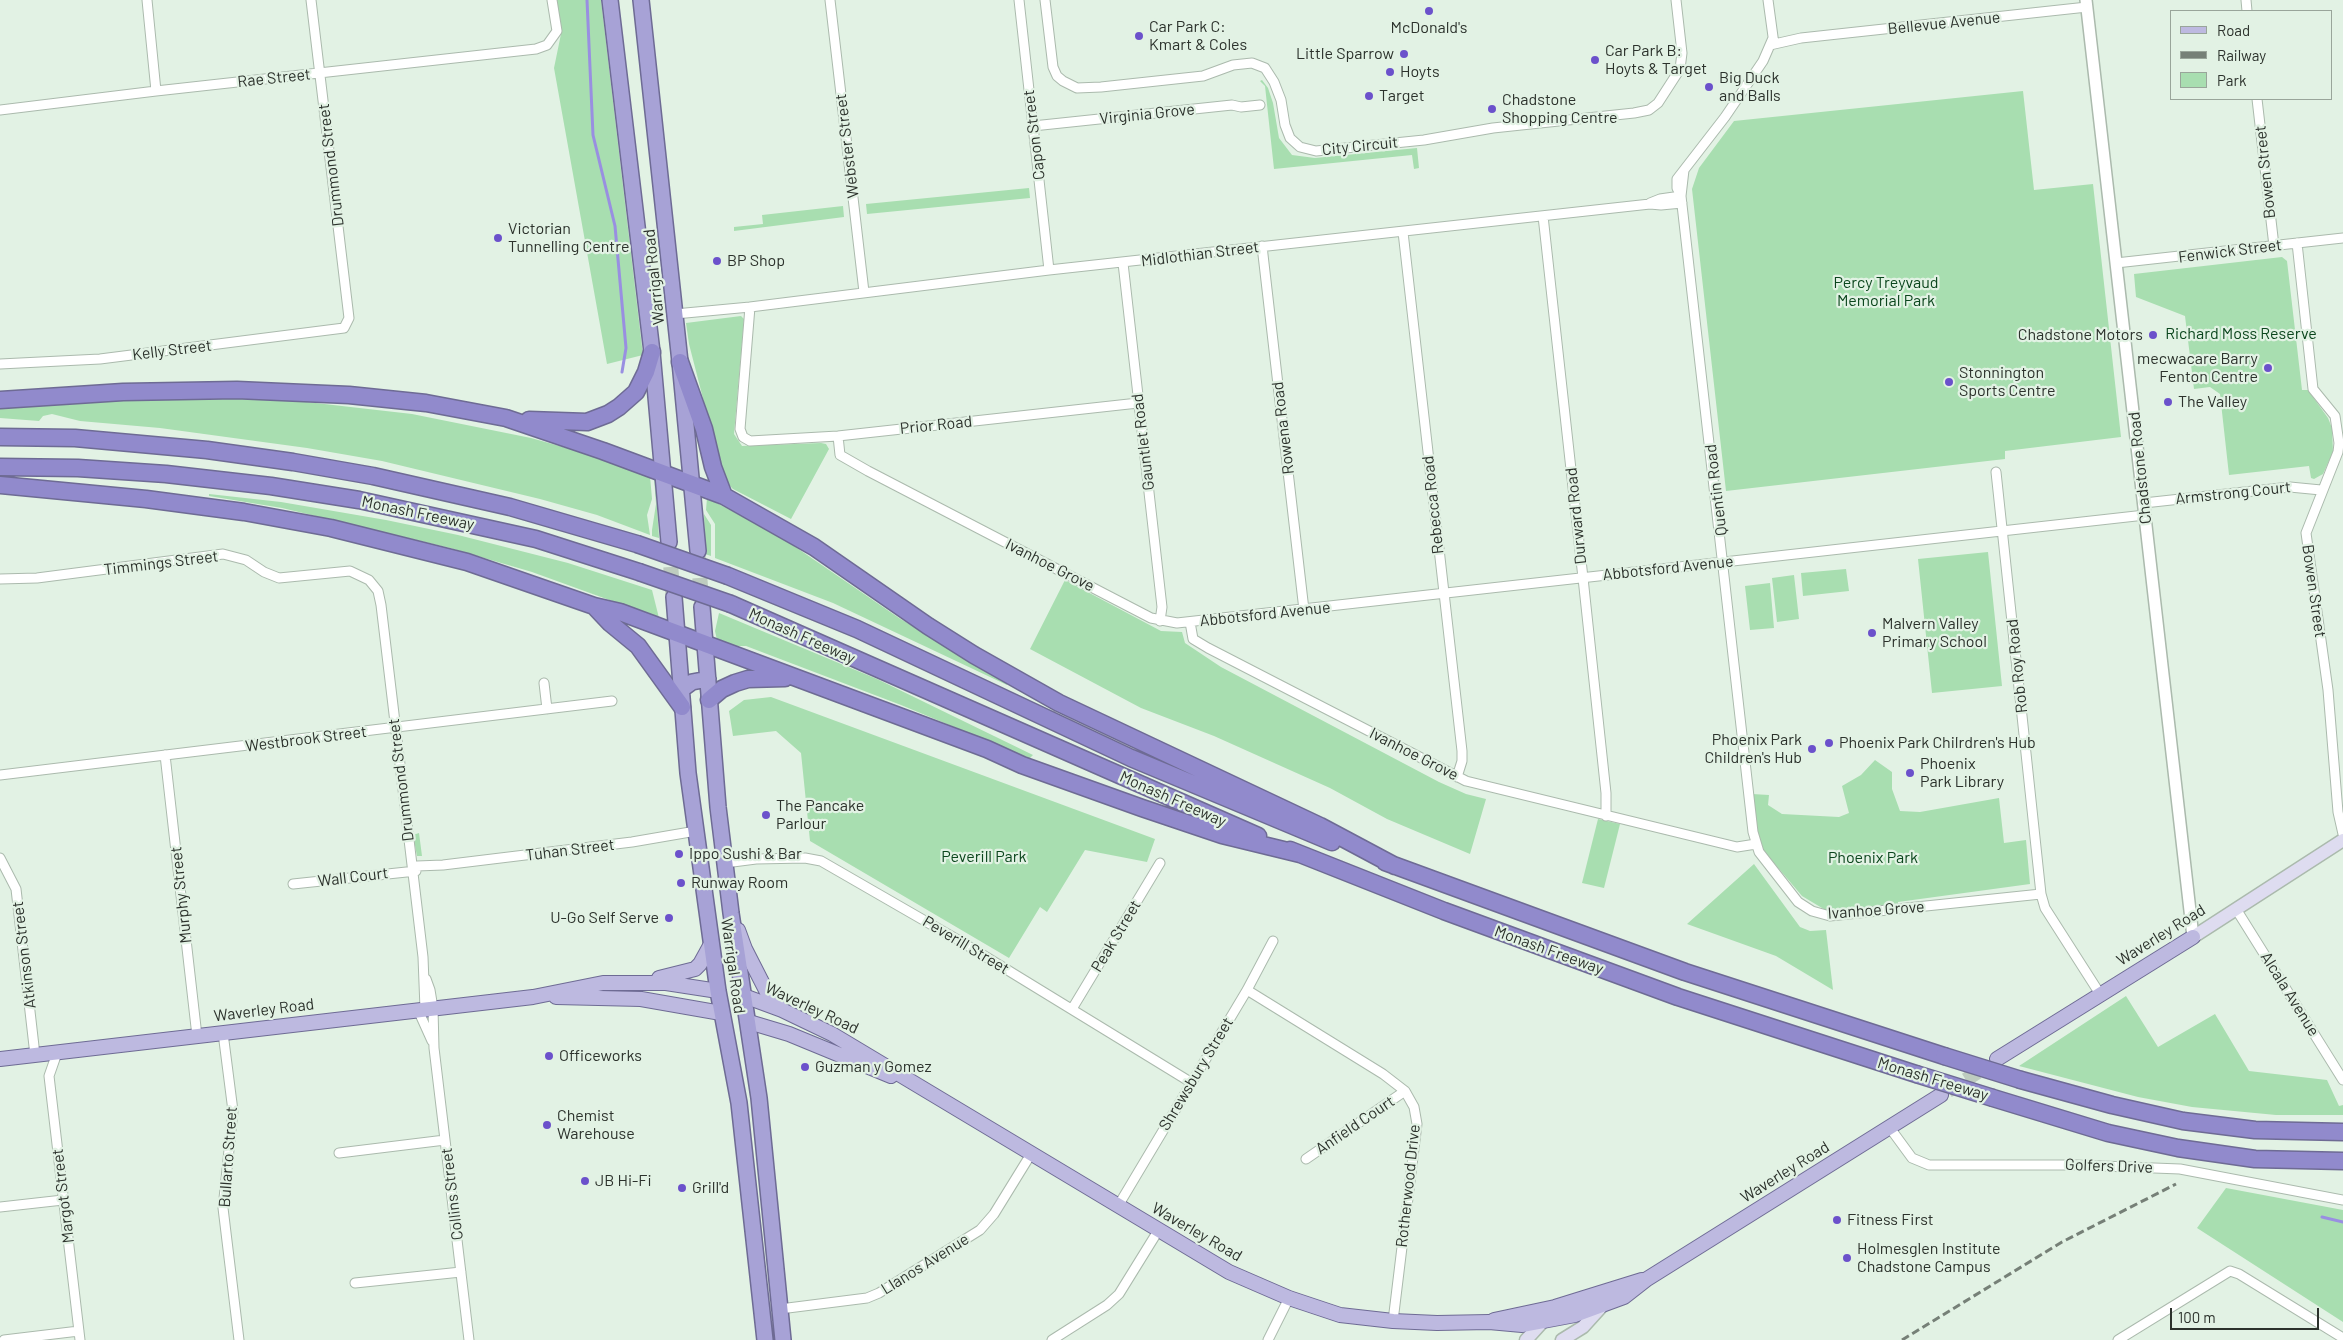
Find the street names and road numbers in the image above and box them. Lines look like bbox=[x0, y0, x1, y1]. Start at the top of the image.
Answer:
street label: Bellevue Avenue bbox=[1887, 8, 2001, 38]
street label: Rae Street bbox=[237, 65, 311, 91]
street label: Capon Street bbox=[1019, 89, 1049, 181]
street label: Webster Street bbox=[831, 93, 863, 199]
street label: Virginia Grove bbox=[1098, 99, 1196, 129]
street label: Drummond Street bbox=[314, 103, 348, 227]
street label: Bowen Street bbox=[2251, 124, 2279, 220]
street label: City Circuit bbox=[1321, 132, 1399, 160]
street label: Warrigal Road bbox=[639, 228, 669, 326]
street label: Fenwick Street bbox=[2177, 235, 2283, 267]
street label: Midlothian Street bbox=[1140, 237, 1260, 271]
street label: Kelly Street bbox=[131, 336, 213, 364]
street label: Rowena Road bbox=[1268, 381, 1298, 475]
street label: Gauntlet Road bbox=[1128, 392, 1158, 492]
street label: Chadstone Road bbox=[2125, 411, 2155, 525]
street label: Prior Road bbox=[899, 412, 973, 438]
street label: Quentin Road bbox=[1701, 443, 1731, 537]
street label: Rebecca Road bbox=[1418, 455, 1448, 555]
street label: Durward Road bbox=[1561, 467, 1591, 565]
street label: Armstrong Court bbox=[2174, 477, 2292, 509]
street label: Monash Freeway bbox=[360, 492, 476, 534]
street label: Ivanhoe Grove bbox=[1002, 534, 1098, 596]
street label: Bowen Street bbox=[2298, 543, 2330, 639]
street label: Timmings Street bbox=[103, 546, 219, 580]
street label: Abbotsford Avenue bbox=[1602, 552, 1734, 584]
street label: Abbotsford Avenue bbox=[1199, 598, 1331, 630]
street label: Monash Freeway bbox=[746, 604, 858, 668]
street label: Rob Roy Road bbox=[2003, 618, 2031, 714]
street label: Drummond Street bbox=[384, 718, 418, 842]
street label: Westbrook Street bbox=[244, 722, 368, 756]
street label: Ivanhoe Grove bbox=[1366, 723, 1462, 785]
street label: Monash Freeway bbox=[1117, 767, 1229, 831]
street label: Tuhan Street bbox=[525, 835, 615, 865]
street label: Murphy Street bbox=[166, 846, 196, 944]
street label: Wall Court bbox=[317, 863, 389, 891]
street label: Peak Street bbox=[1087, 896, 1145, 976]
street label: Ivanhoe Grove bbox=[1827, 897, 1925, 923]
street label: Atkinson Street bbox=[8, 900, 40, 1010]
street label: Waverley Road bbox=[2113, 900, 2209, 970]
street label: Peverill Street bbox=[919, 912, 1013, 978]
street label: Warrigal Road bbox=[717, 917, 749, 1015]
street label: Monash Freeway bbox=[1492, 921, 1606, 979]
street label: Alcala Avenue bbox=[2256, 948, 2324, 1040]
street label: Waverley Road bbox=[762, 978, 862, 1038]
street label: Waverley Road bbox=[213, 994, 315, 1026]
street label: Shrewsbury Street bbox=[1155, 1014, 1237, 1134]
street label: Monash Freeway bbox=[1875, 1053, 1991, 1105]
street label: Anfield Court bbox=[1312, 1092, 1398, 1158]
street label: Bullarto Street bbox=[215, 1106, 241, 1208]
street label: Rotherwood Drive bbox=[1392, 1123, 1424, 1249]
street label: Waverley Road bbox=[1737, 1137, 1833, 1207]
street label: Collins Street bbox=[437, 1147, 467, 1241]
street label: Margot Street bbox=[48, 1148, 78, 1244]
street label: Golfers Drive bbox=[2065, 1155, 2153, 1177]
street label: Waverley Road bbox=[1148, 1198, 1246, 1266]
street label: Llanos Avenue bbox=[878, 1229, 972, 1299]

